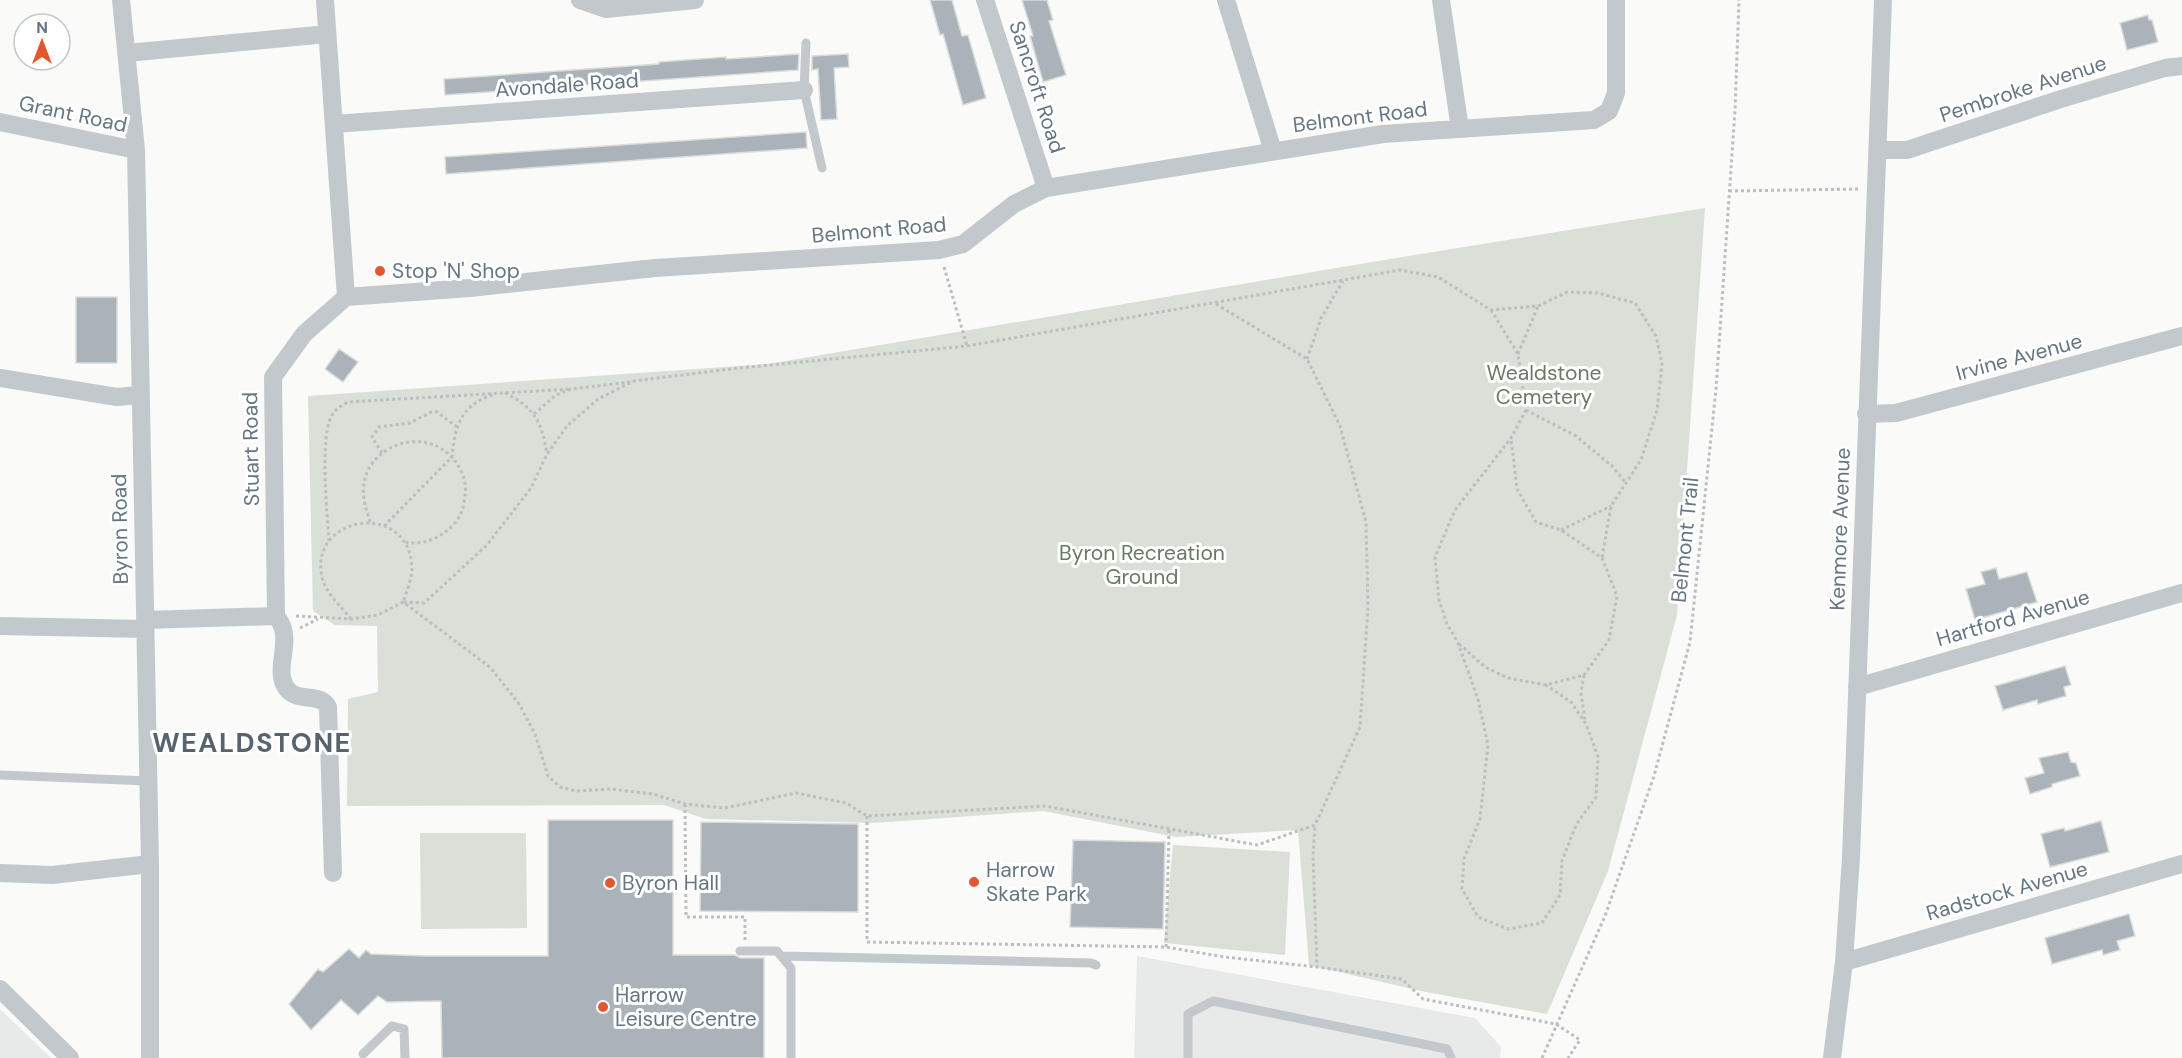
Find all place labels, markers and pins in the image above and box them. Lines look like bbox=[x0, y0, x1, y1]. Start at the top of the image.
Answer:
place label: Stop 'N' Shop bbox=[392, 257, 520, 285]
marker: Stop 'N' Shop bbox=[373, 264, 387, 278]
place label: Harrow Skate Park bbox=[986, 856, 1087, 908]
place label: Byron Hall bbox=[622, 869, 719, 897]
marker: Harrow Skate Park bbox=[967, 875, 981, 889]
marker: Byron Hall bbox=[603, 876, 617, 890]
place label: Harrow Leisure Centre bbox=[615, 981, 757, 1033]
marker: Harrow Leisure Centre bbox=[596, 1000, 610, 1014]

